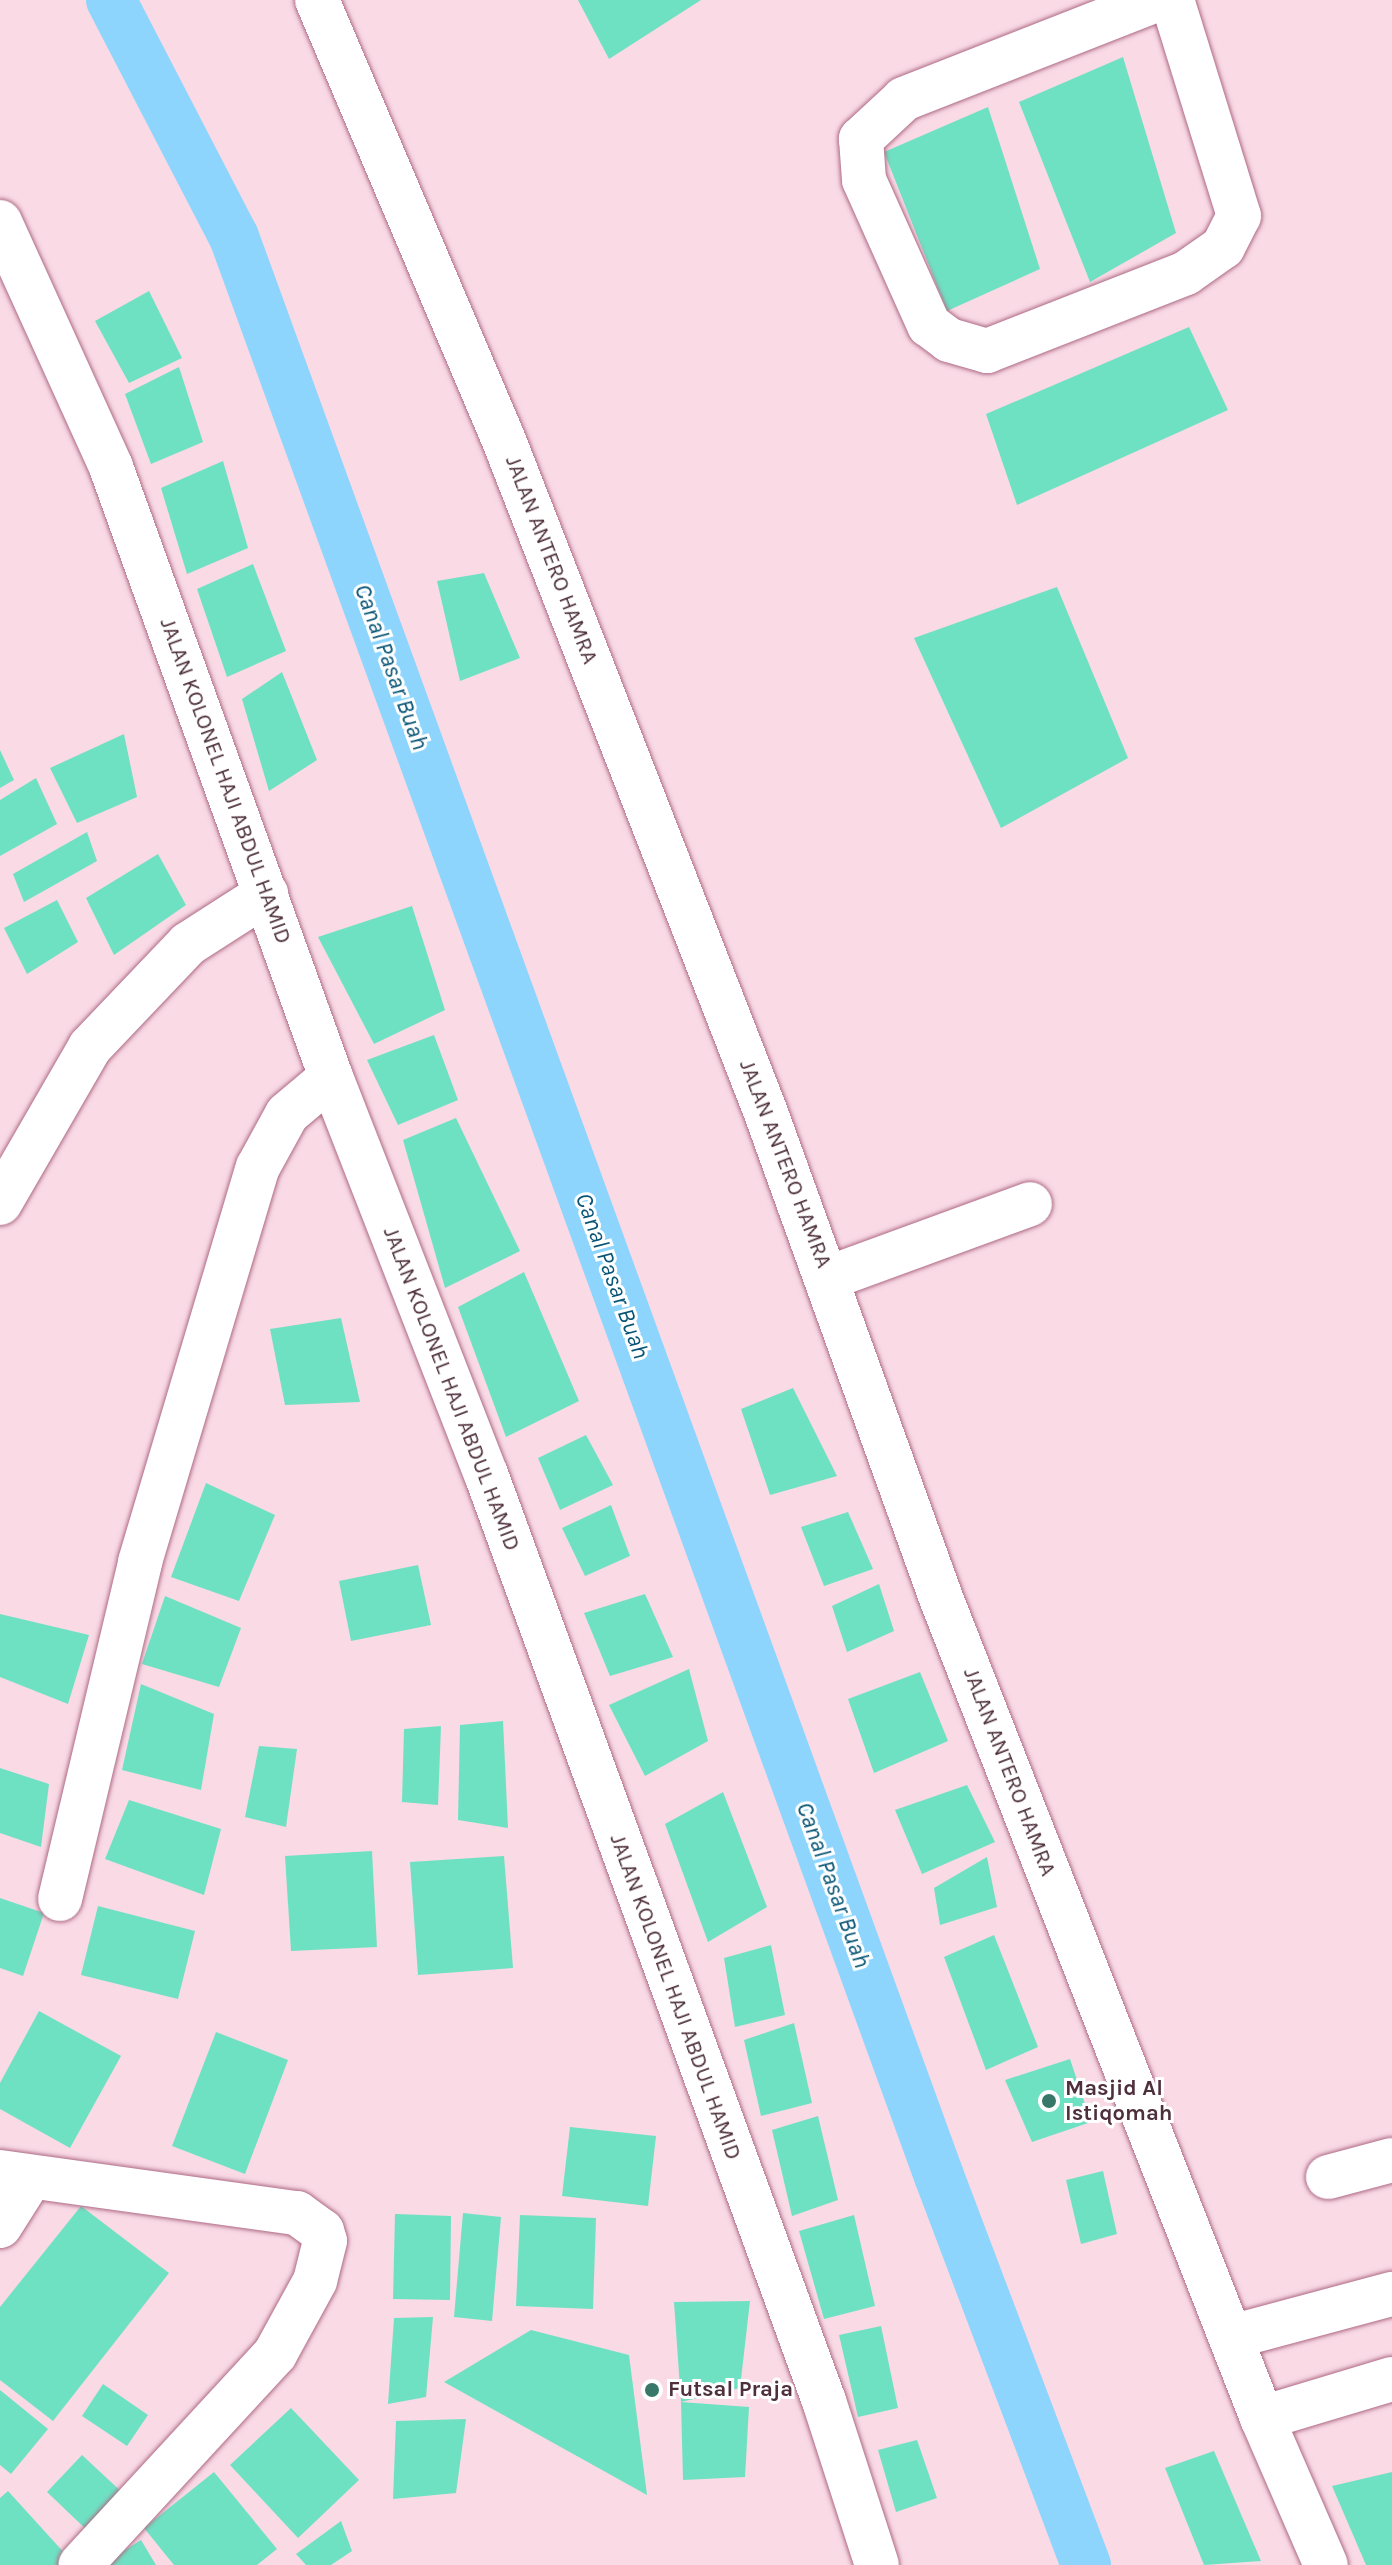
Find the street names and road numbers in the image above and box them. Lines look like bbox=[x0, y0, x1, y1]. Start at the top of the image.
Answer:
street label: JALAN ANTERO HAMRA bbox=[499, 452, 603, 668]
street label: JALAN KOLONEL HAJI ABDUL HAMID bbox=[154, 615, 296, 947]
street label: JALAN ANTERO HAMRA bbox=[733, 1056, 837, 1272]
street label: JALAN KOLONEL HAJI ABDUL HAMID bbox=[377, 1223, 525, 1555]
street label: JALAN ANTERO HAMRA bbox=[957, 1664, 1061, 1880]
street label: JALAN KOLONEL HAJI ABDUL HAMID bbox=[604, 1831, 746, 2163]

